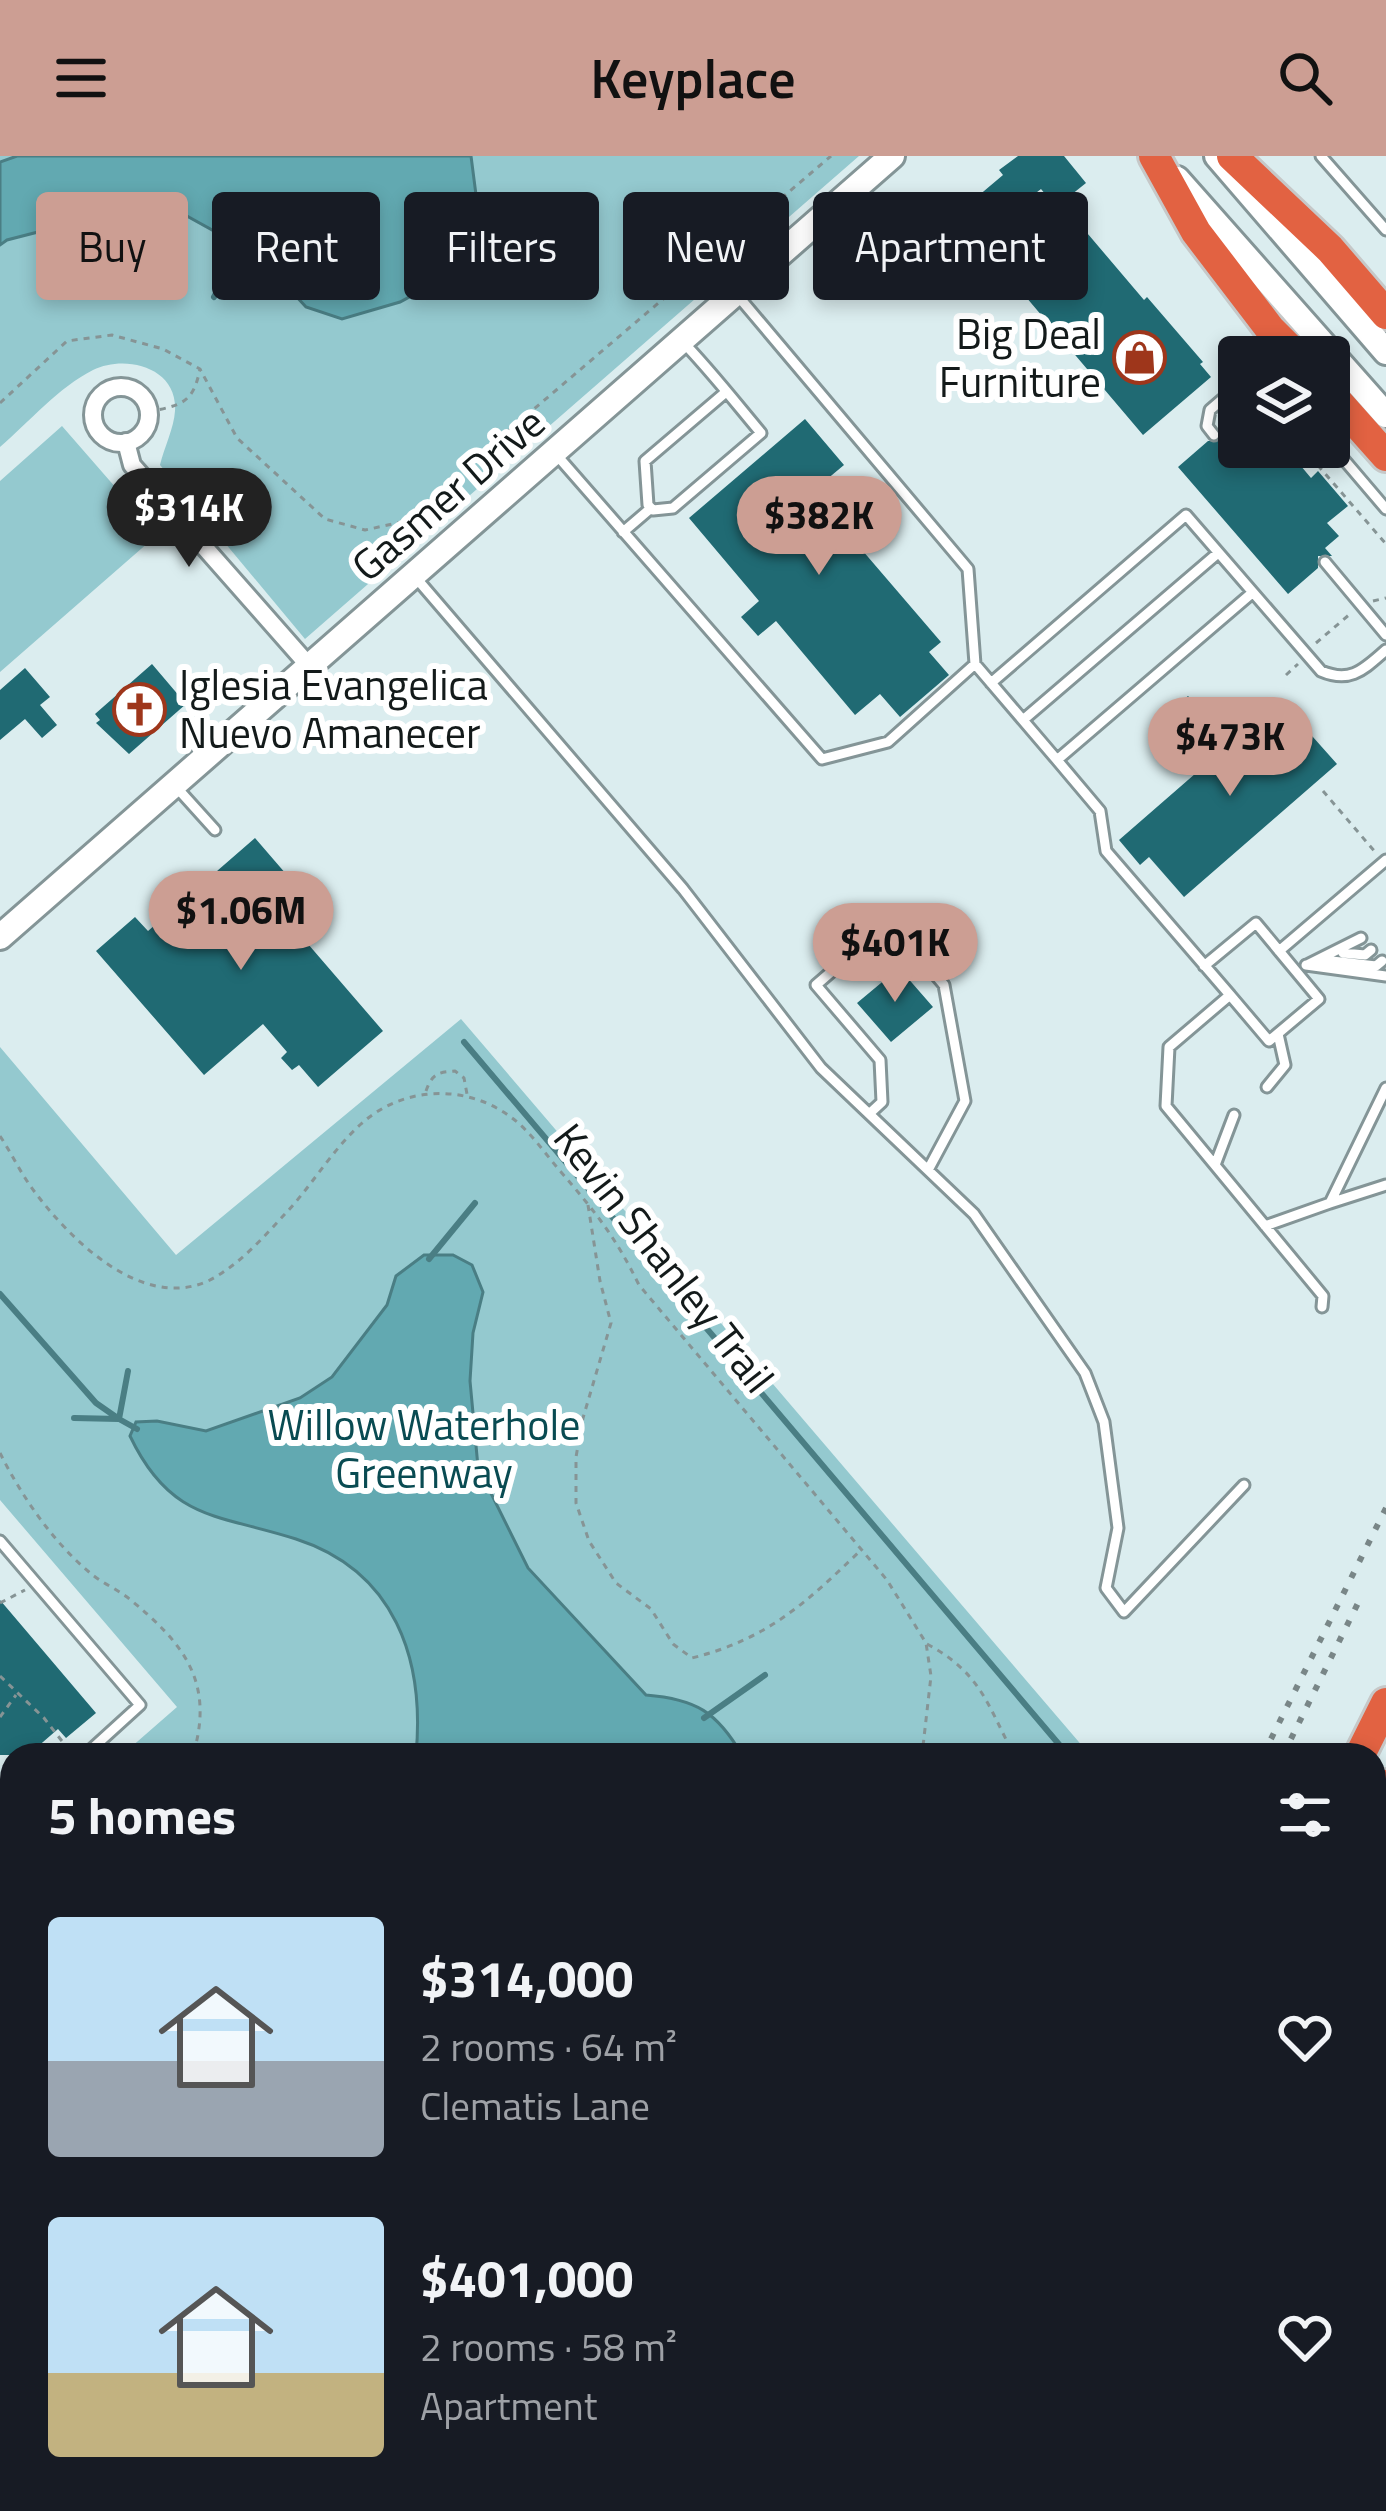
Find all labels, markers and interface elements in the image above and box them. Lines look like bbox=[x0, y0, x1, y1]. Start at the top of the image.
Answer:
text: Keyplace bbox=[590, 37, 796, 119]
icon: menu bbox=[48, 45, 114, 111]
icon: search bbox=[1272, 45, 1338, 111]
chip: Buy bbox=[36, 192, 188, 300]
chip: Rent bbox=[212, 192, 380, 300]
chip: Filters bbox=[404, 192, 599, 300]
chip: New bbox=[623, 192, 789, 300]
chip: Apartment bbox=[813, 192, 1088, 300]
place label: Big Deal Furniture bbox=[939, 301, 1101, 413]
shop icon: Big Deal Furniture bbox=[1112, 330, 1168, 386]
map controls bbox=[1218, 336, 1350, 468]
button: layers bbox=[1218, 336, 1350, 468]
street label: Gasmer Drive bbox=[336, 391, 558, 596]
pin: $314K bbox=[105, 468, 273, 570]
pin: $382K bbox=[735, 476, 903, 578]
text: $314K bbox=[134, 477, 244, 536]
text: $382K bbox=[764, 485, 874, 544]
place label: Iglesia Evangelica Nuevo Amanecer bbox=[179, 652, 488, 764]
church icon: Iglesia Evangelica Nuevo Amanecer bbox=[112, 681, 168, 737]
pin: $473K bbox=[1146, 697, 1314, 799]
text: $473K bbox=[1175, 706, 1285, 765]
pin: $1.06M bbox=[143, 871, 339, 973]
text: $1.06M bbox=[176, 880, 306, 939]
pin: $401K bbox=[811, 903, 979, 1005]
text: $401K bbox=[840, 912, 950, 971]
street label: Kevin Shanley Trail bbox=[539, 1109, 791, 1406]
park label: Willow Waterhole Greenway bbox=[268, 1392, 580, 1504]
text: 5 homes bbox=[48, 1776, 236, 1854]
icon: filters bbox=[1272, 1782, 1338, 1848]
text: $314,000 bbox=[420, 1939, 633, 2017]
icon: home bbox=[144, 1965, 288, 2109]
icon: heart bbox=[1272, 2004, 1338, 2070]
text: 2 rooms · 64 m² bbox=[420, 2017, 677, 2076]
text: Clematis Lane bbox=[420, 2076, 650, 2135]
text: $401,000 bbox=[420, 2239, 633, 2317]
icon: home bbox=[144, 2265, 288, 2409]
icon: heart bbox=[1272, 2304, 1338, 2370]
text: 2 rooms · 58 m² bbox=[420, 2317, 677, 2376]
text: Apartment bbox=[420, 2376, 597, 2435]

